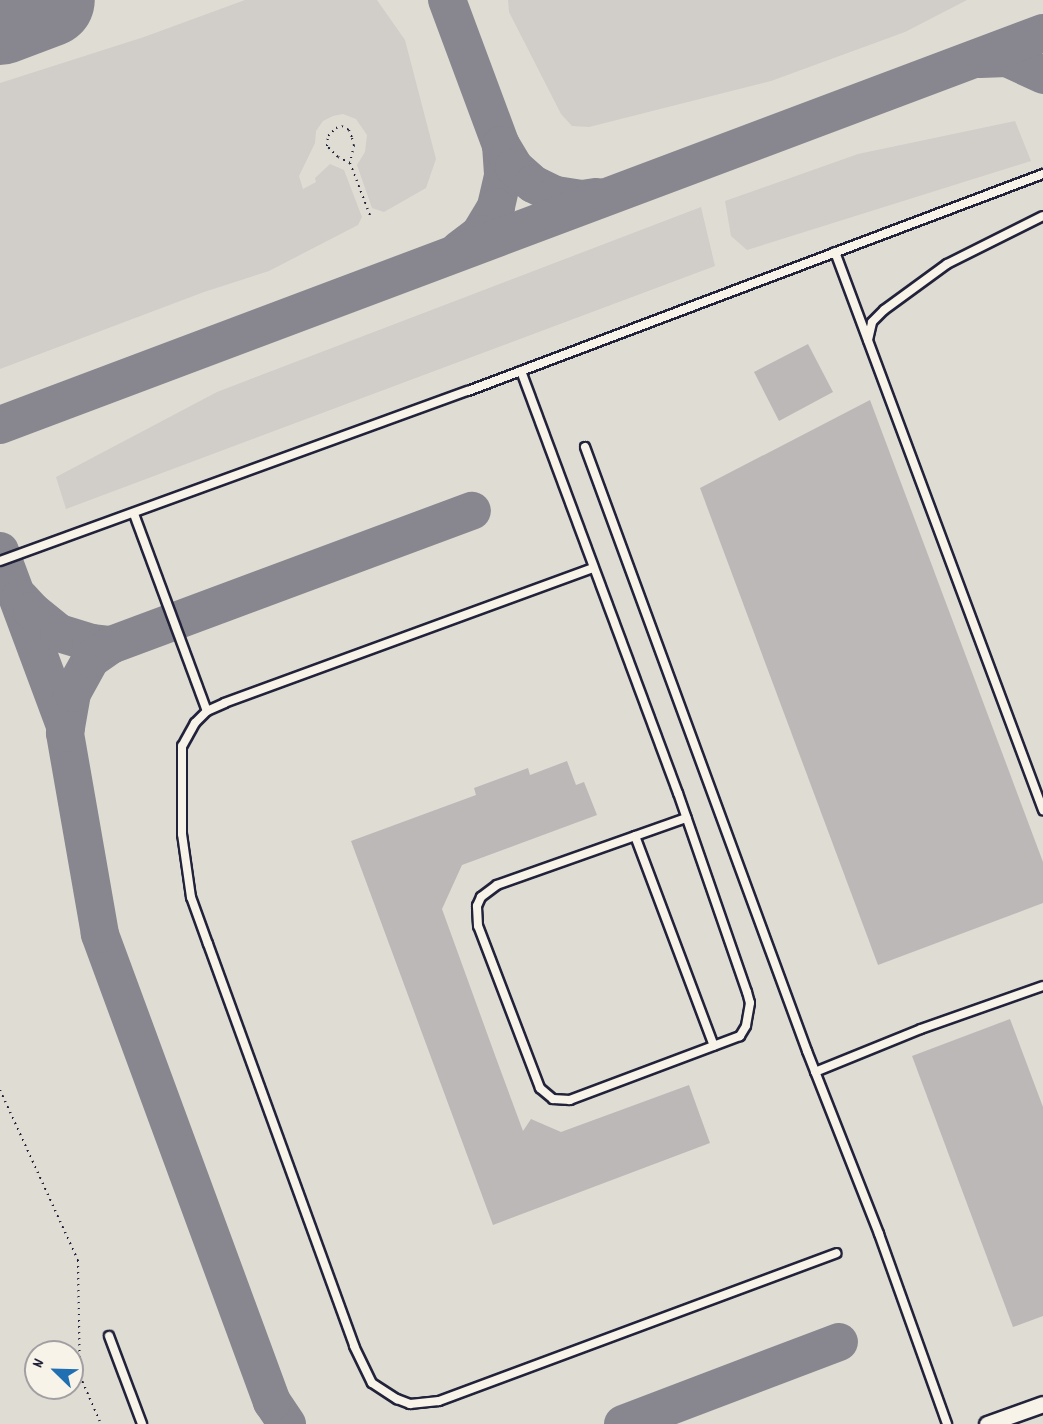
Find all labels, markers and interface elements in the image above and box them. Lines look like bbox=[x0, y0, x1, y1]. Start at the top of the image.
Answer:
north arrow bbox=[24, 1340, 84, 1400]
text: N bbox=[27, 1355, 51, 1372]

